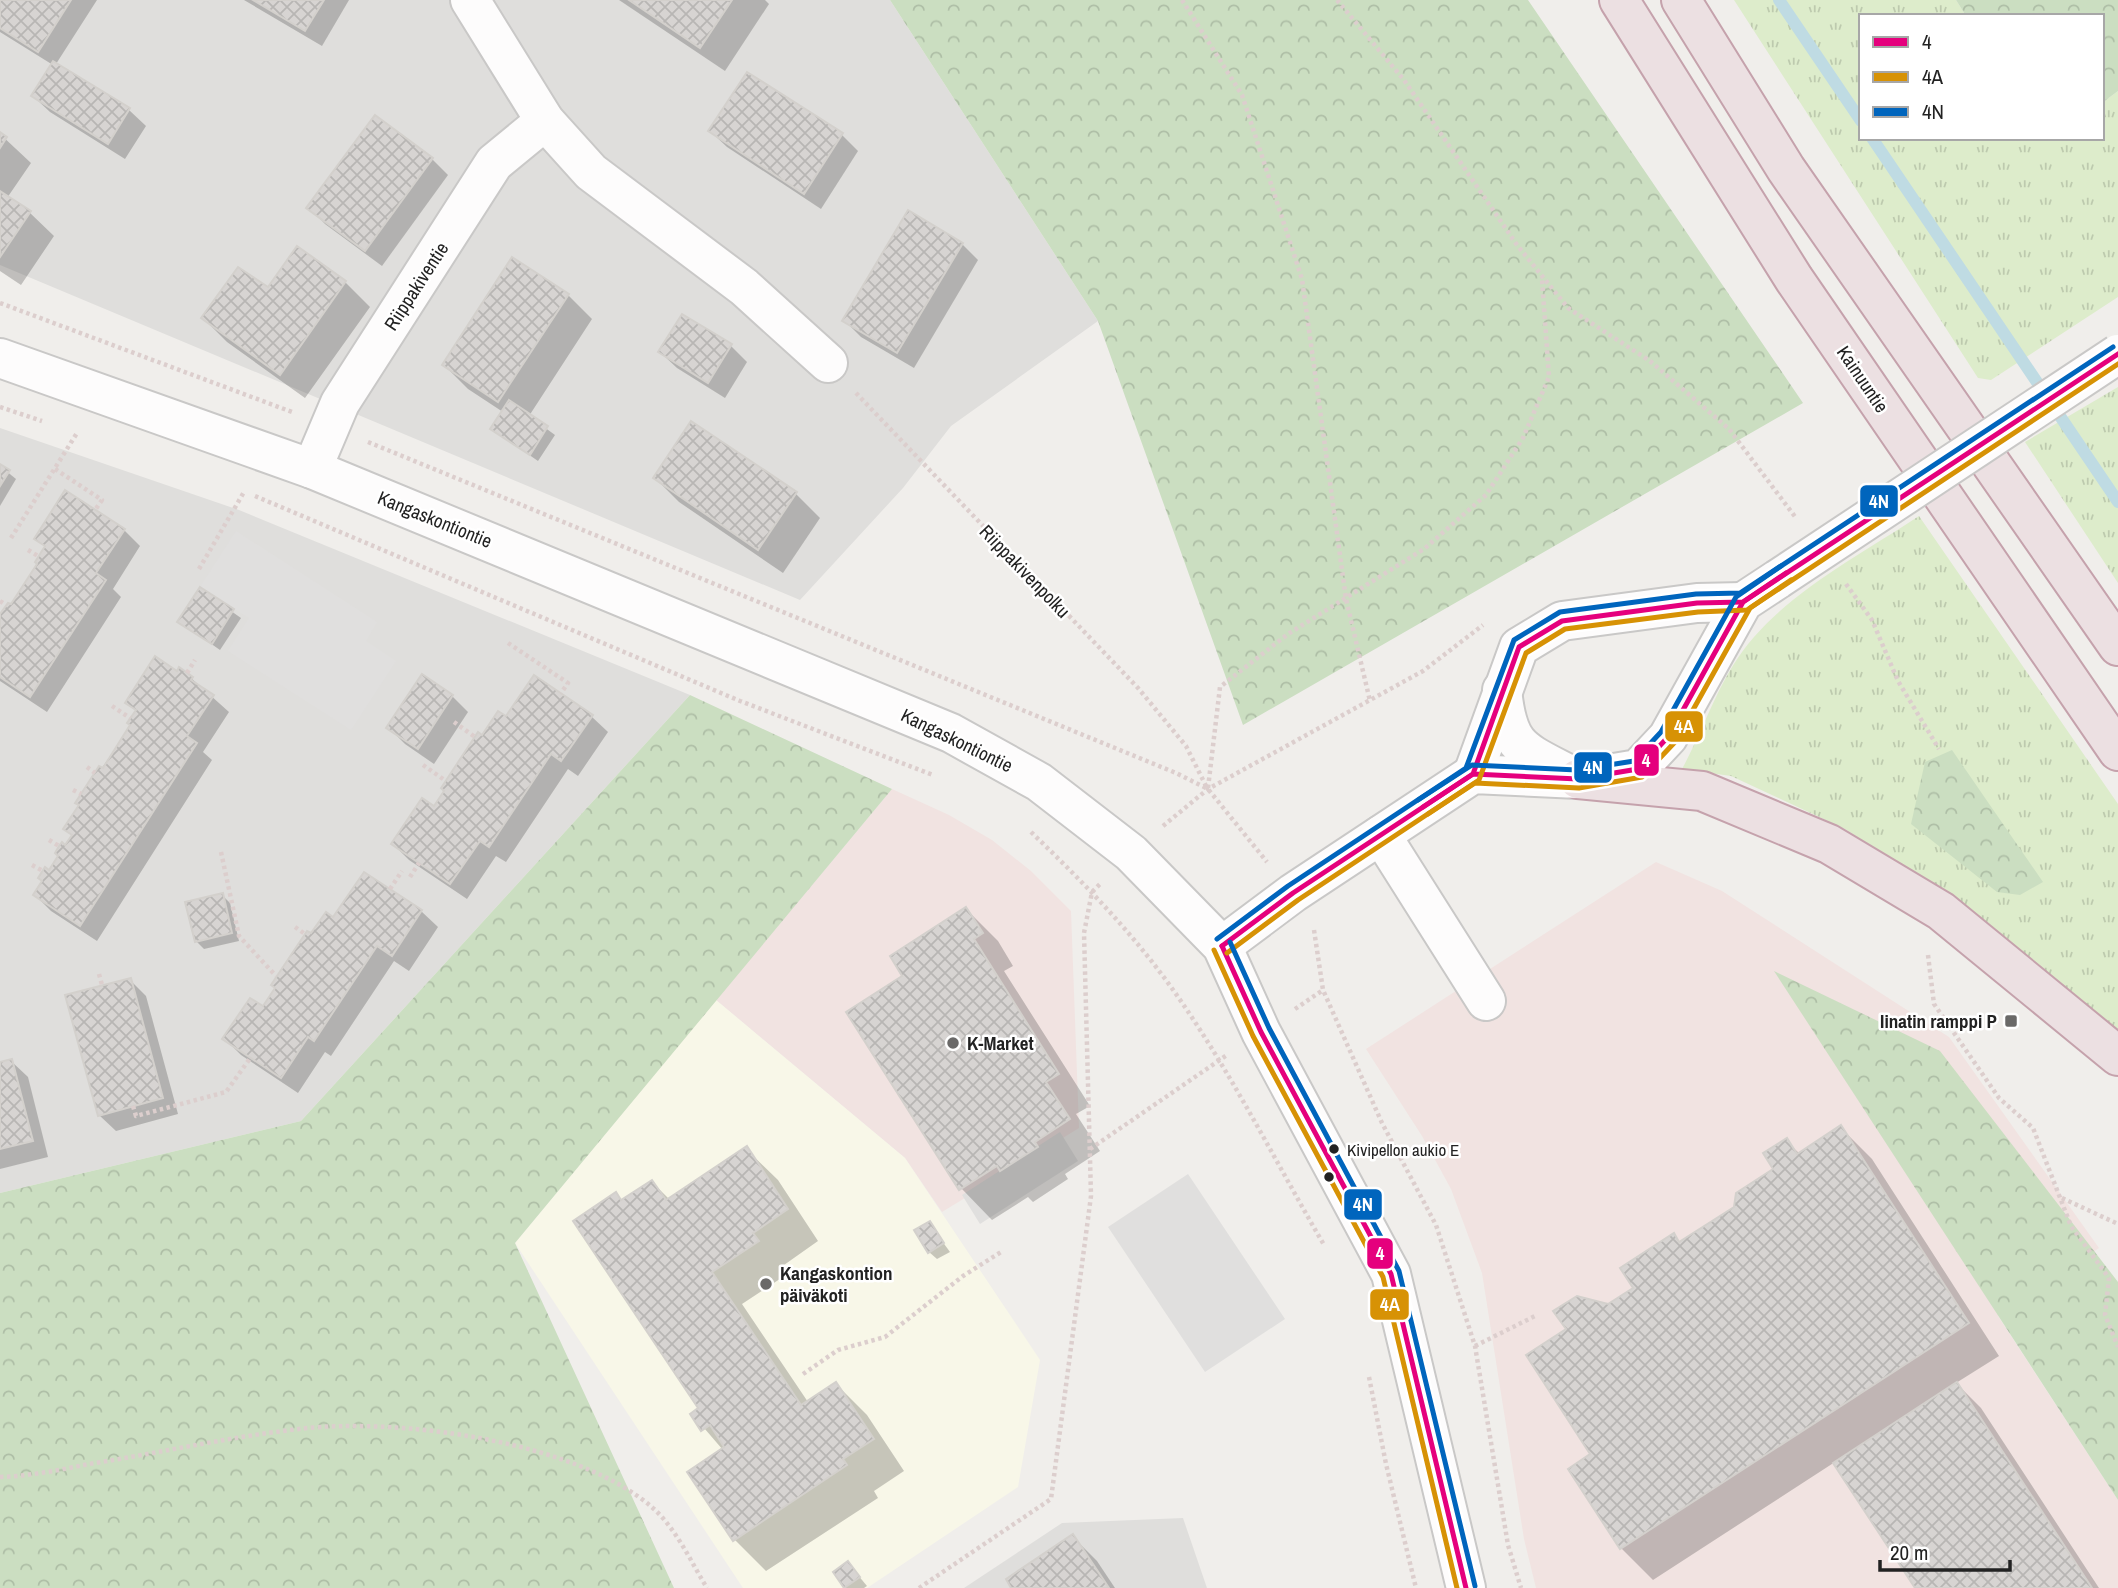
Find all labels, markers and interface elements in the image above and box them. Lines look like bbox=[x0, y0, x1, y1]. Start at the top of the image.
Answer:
legend bbox=[1859, 14, 2104, 140]
text: 4 bbox=[1922, 27, 1932, 56]
text: 4A bbox=[1922, 62, 1944, 91]
text: 4N bbox=[1922, 97, 1944, 126]
street label: Riippakiventie bbox=[378, 237, 454, 335]
street label: Kainuuntie bbox=[1831, 340, 1895, 418]
street label: Kangaskontiontie bbox=[374, 484, 496, 554]
line badge: 4N bbox=[1859, 484, 1899, 518]
text: 4N bbox=[1869, 488, 1889, 514]
street label: Riippakivenpolku bbox=[974, 519, 1076, 623]
street label: Kangaskontiontie bbox=[897, 702, 1017, 778]
line badge: 4A bbox=[1664, 710, 1704, 743]
text: 4A bbox=[1674, 713, 1695, 739]
line badge: 4 bbox=[1633, 743, 1660, 777]
text: 4 bbox=[1642, 747, 1651, 773]
line badge: 4N bbox=[1573, 751, 1613, 784]
text: 4N bbox=[1583, 754, 1603, 780]
place label: Iinatin ramppi P bbox=[1880, 1008, 1997, 1034]
marker: Iinatin ramppi P bbox=[2003, 1013, 2019, 1029]
place label: K-Market bbox=[967, 1030, 1034, 1056]
marker: K-Market bbox=[945, 1035, 961, 1051]
place label: Kivipellon aukio E bbox=[1347, 1138, 1459, 1161]
marker: Kivipellon aukio E bbox=[1327, 1142, 1341, 1156]
unlabelled marker bbox=[1322, 1170, 1336, 1184]
line badge: 4N bbox=[1343, 1188, 1383, 1221]
text: 4N bbox=[1353, 1191, 1373, 1217]
line badge: 4 bbox=[1366, 1237, 1394, 1270]
text: 4 bbox=[1376, 1240, 1385, 1266]
place label: Kangaskontion päiväkoti bbox=[780, 1260, 893, 1308]
marker: Kangaskontion päiväkoti bbox=[758, 1276, 774, 1292]
line badge: 4A bbox=[1369, 1288, 1410, 1321]
text: 4A bbox=[1380, 1291, 1401, 1317]
scale bar bbox=[1880, 1528, 2010, 1572]
text: 20 m bbox=[1890, 1538, 1928, 1567]

